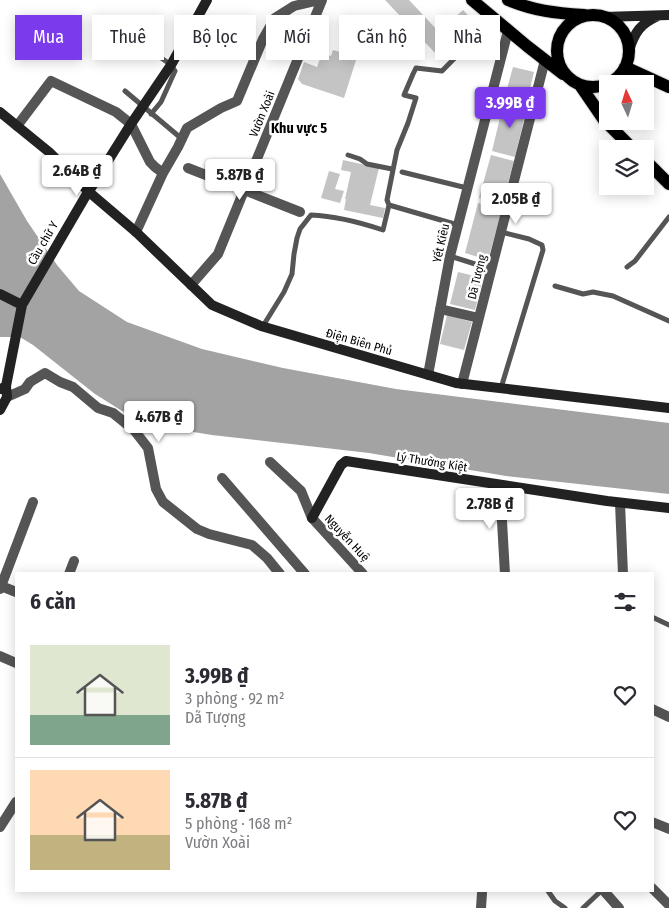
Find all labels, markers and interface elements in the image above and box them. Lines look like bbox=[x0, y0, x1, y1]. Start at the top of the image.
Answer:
chip: Mua bbox=[15, 15, 82, 60]
chip: Thuê bbox=[92, 15, 164, 60]
chip: Bộ lọc bbox=[174, 15, 256, 60]
chip: Mới bbox=[266, 15, 329, 60]
chip: Căn hộ bbox=[339, 15, 425, 60]
chip: Nhà bbox=[435, 15, 500, 60]
north arrow bbox=[599, 75, 654, 130]
map controls bbox=[599, 75, 654, 195]
pin: 3.99B ₫ bbox=[464, 86, 556, 129]
street label: Vườn Xoài bbox=[246, 89, 278, 139]
text: 3.99B ₫ bbox=[486, 93, 534, 112]
district label: Khu vực 5 bbox=[271, 120, 327, 137]
button: layers bbox=[599, 140, 654, 195]
pin: 2.64B ₫ bbox=[31, 154, 123, 197]
pin: 5.87B ₫ bbox=[194, 158, 286, 201]
text: 2.64B ₫ bbox=[53, 161, 101, 180]
text: 5.87B ₫ bbox=[216, 165, 264, 184]
pin: 2.05B ₫ bbox=[470, 182, 562, 225]
text: 2.05B ₫ bbox=[492, 189, 540, 208]
street label: Cầu chữ Y bbox=[24, 218, 61, 267]
street label: Yết Kiêu bbox=[429, 222, 452, 264]
street label: Dã Tượng bbox=[465, 253, 489, 301]
street label: Điện Biên Phủ bbox=[324, 326, 394, 358]
pin: 4.67B ₫ bbox=[113, 400, 205, 443]
text: 4.67B ₫ bbox=[135, 407, 183, 426]
street label: Lý Thường Kiệt bbox=[396, 449, 468, 475]
pin: 2.78B ₫ bbox=[444, 488, 536, 530]
text: 2.78B ₫ bbox=[466, 494, 514, 513]
street label: Nguyễn Huệ bbox=[322, 511, 373, 564]
icon: filters bbox=[611, 588, 639, 616]
text: 6 căn bbox=[30, 589, 76, 615]
text: 3.99B ₫ bbox=[185, 663, 249, 689]
icon: home bbox=[70, 665, 130, 725]
icon: heart bbox=[611, 681, 639, 709]
text: 3 phòng · 92 m² bbox=[185, 689, 285, 708]
text: Dã Tượng bbox=[185, 708, 246, 727]
text: 5.87B ₫ bbox=[185, 788, 248, 814]
icon: home bbox=[70, 790, 130, 850]
icon: heart bbox=[611, 806, 639, 834]
text: 5 phòng · 168 m² bbox=[185, 814, 292, 833]
text: Vườn Xoài bbox=[185, 833, 250, 852]

